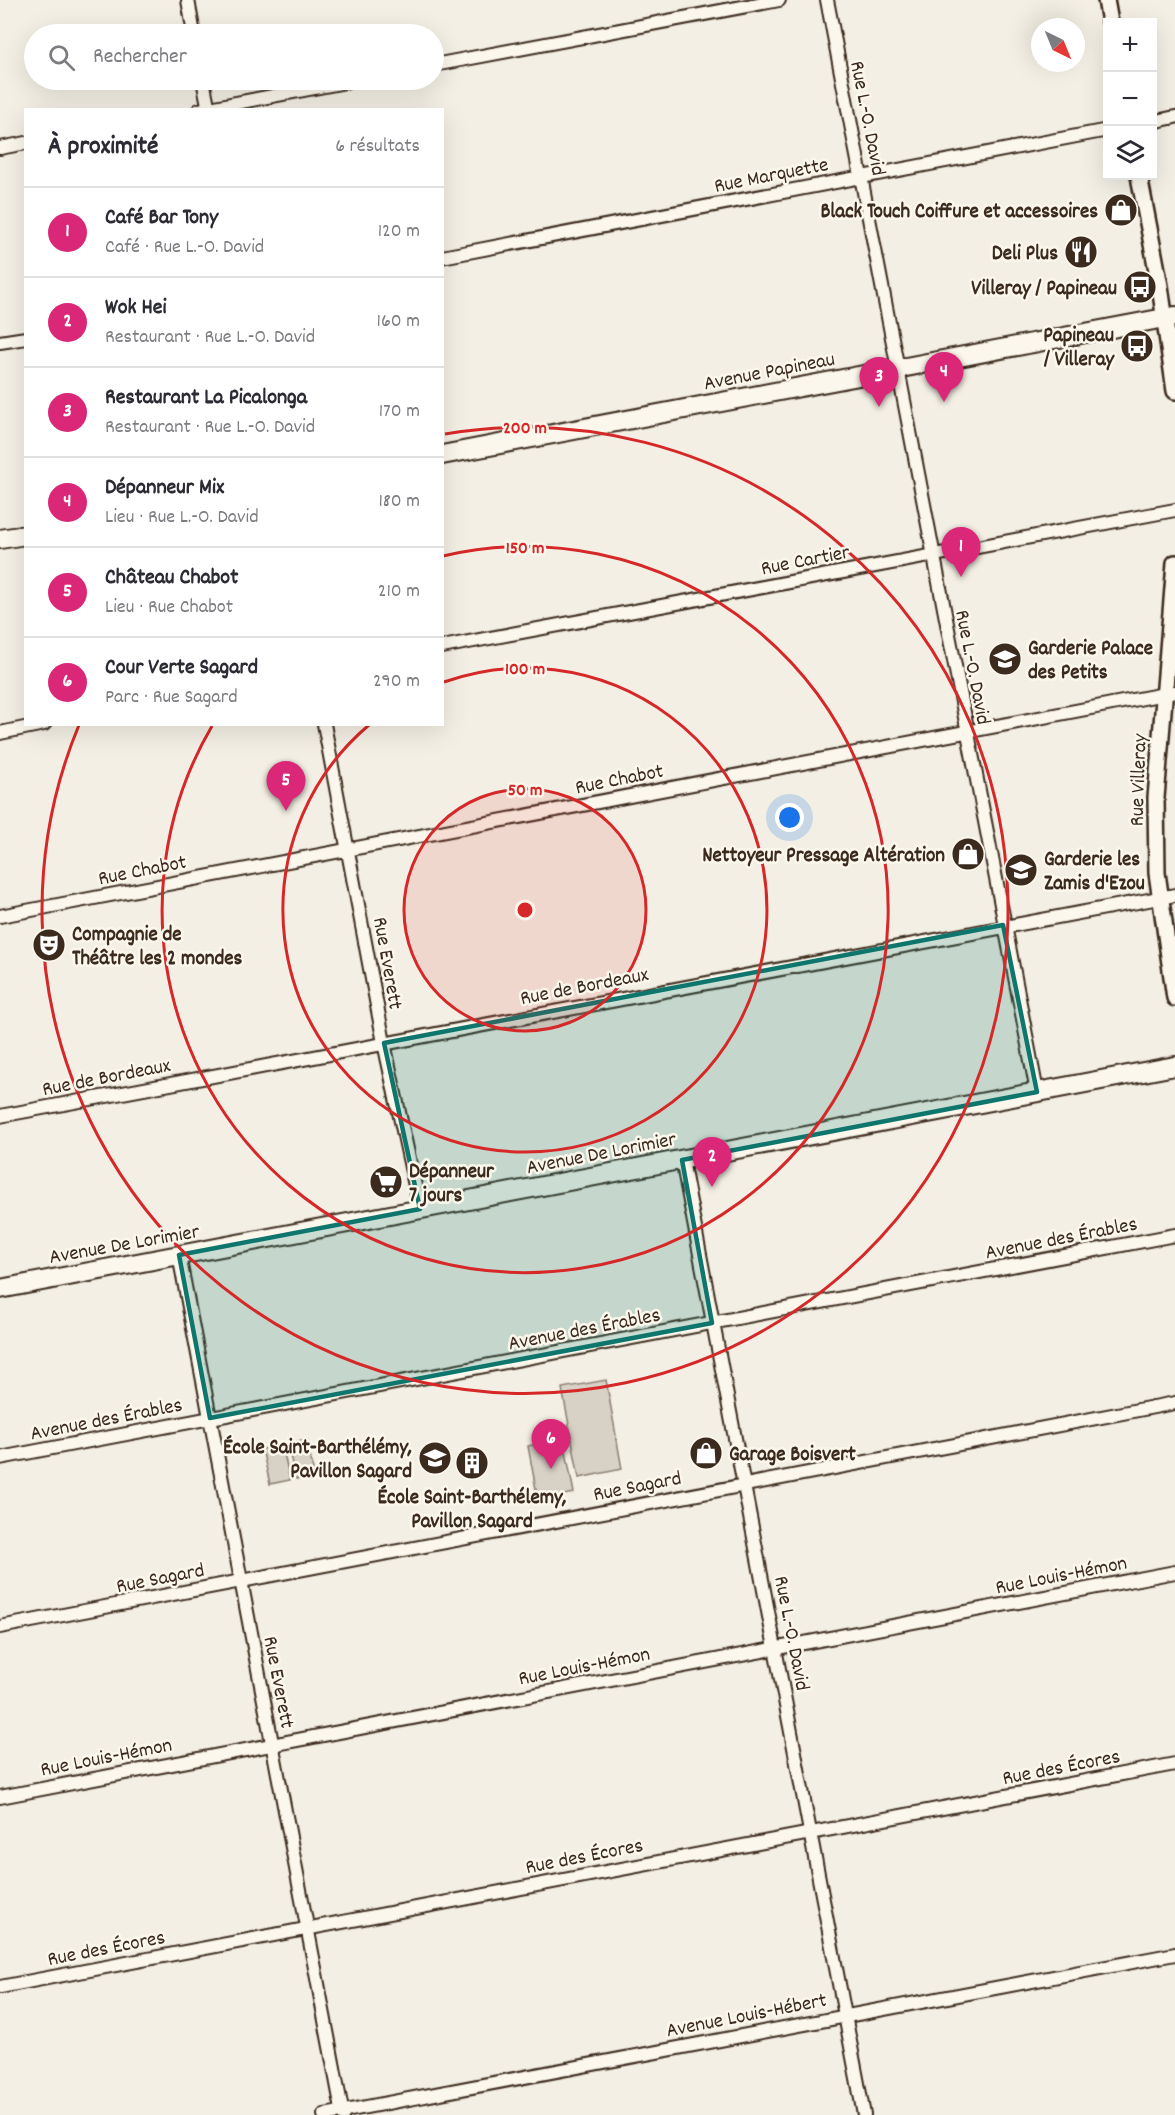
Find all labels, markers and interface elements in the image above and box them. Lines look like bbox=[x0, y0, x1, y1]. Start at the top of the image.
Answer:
north arrow bbox=[1031, 18, 1085, 72]
map controls bbox=[1103, 18, 1157, 180]
button: + bbox=[1103, 18, 1157, 72]
search box bbox=[24, 24, 444, 90]
icon: search bbox=[45, 41, 78, 74]
text: Rechercher bbox=[93, 42, 187, 73]
street label: Rue L.-O. David bbox=[840, 59, 892, 178]
button: − bbox=[1103, 72, 1157, 126]
button: layers bbox=[1103, 126, 1157, 180]
text: À proximité bbox=[48, 129, 158, 166]
text: 6 résultats bbox=[335, 133, 420, 161]
street label: Rue Marquette bbox=[712, 151, 831, 203]
shop icon: Black Touch Coiffure et accessoires bbox=[1103, 192, 1139, 228]
place label: Black Touch Coiffure et accessoires bbox=[820, 198, 1098, 228]
text: Café Bar Tony bbox=[105, 203, 218, 234]
text: 1 bbox=[65, 218, 70, 246]
text: 120 m bbox=[378, 218, 420, 246]
text: Café · Rue L.-O. David bbox=[105, 234, 264, 262]
restaurant icon: Deli Plus bbox=[1063, 234, 1099, 270]
place label: Deli Plus bbox=[992, 240, 1058, 270]
bus stop icon: Villeray / Papineau bbox=[1122, 269, 1158, 305]
place label: Villeray / Papineau bbox=[971, 275, 1117, 305]
text: Wok Hei bbox=[105, 293, 166, 324]
text: 2 bbox=[63, 308, 72, 336]
text: 160 m bbox=[377, 308, 420, 336]
place label: Papineau / Villeray bbox=[1043, 322, 1115, 376]
text: Restaurant · Rue L.-O. David bbox=[105, 324, 315, 352]
bus stop icon: Papineau / Villeray bbox=[1119, 328, 1155, 364]
street label: Avenue Papineau bbox=[701, 346, 838, 400]
pin: 4 bbox=[924, 352, 964, 402]
pin: 3 bbox=[860, 358, 898, 407]
text: Restaurant La Picalonga bbox=[105, 383, 307, 414]
text: 3 bbox=[63, 398, 72, 426]
text: 170 m bbox=[379, 398, 420, 426]
text: Restaurant · Rue L.-O. David bbox=[105, 414, 315, 442]
text: 200 m bbox=[503, 417, 547, 442]
text: Dépanneur Mix bbox=[105, 473, 224, 504]
text: 4 bbox=[63, 488, 72, 516]
text: 180 m bbox=[378, 488, 420, 516]
text: Lieu · Rue L.-O. David bbox=[105, 504, 259, 532]
pin: 1 bbox=[942, 528, 980, 577]
text: 150 m bbox=[506, 537, 544, 562]
street label: Rue Cartier bbox=[759, 539, 853, 585]
text: Château Chabot bbox=[105, 563, 238, 594]
text: 5 bbox=[63, 578, 72, 606]
text: 210 m bbox=[378, 578, 420, 606]
text: Lieu · Rue Chabot bbox=[105, 594, 233, 622]
street label: Rue L.-O. David bbox=[945, 608, 997, 727]
place label: Garderie Palace des Petits bbox=[1028, 635, 1153, 689]
school or university icon: Garderie Palace des Petits bbox=[987, 641, 1023, 677]
text: Cour Verte Sagard bbox=[105, 653, 258, 684]
text: 100 m bbox=[505, 658, 545, 683]
text: 6 bbox=[63, 668, 72, 696]
text: 290 m bbox=[373, 668, 420, 696]
text: Parc · Rue Sagard bbox=[105, 684, 238, 712]
street label: Rue Villeray bbox=[1123, 733, 1157, 827]
street label: Rue Chabot bbox=[573, 758, 667, 804]
pin: 5 bbox=[266, 762, 306, 811]
text: 50 m bbox=[508, 779, 542, 804]
your location bbox=[775, 803, 804, 832]
shop icon: Nettoyeur Pressage Altération bbox=[950, 836, 986, 872]
place label: Nettoyeur Pressage Altération bbox=[702, 842, 945, 872]
place label: Garderie les Zamis d'Ezou bbox=[1044, 846, 1145, 900]
street label: Rue Chabot bbox=[96, 849, 190, 895]
school or university icon: Garderie les Zamis d'Ezou bbox=[1003, 852, 1039, 888]
centre of rings bbox=[515, 900, 535, 920]
street label: Rue Everett bbox=[363, 915, 409, 1012]
place label: Compagnie de Théâtre les 2 mondes bbox=[72, 921, 243, 975]
theatre icon: Compagnie de Théâtre les 2 mondes bbox=[31, 927, 67, 963]
street label: Rue de Bordeaux bbox=[518, 961, 651, 1015]
street label: Rue de Bordeaux bbox=[40, 1052, 173, 1106]
street label: Avenue De Lorimier bbox=[524, 1126, 679, 1184]
pin: 2 bbox=[692, 1138, 732, 1187]
place label: Dépanneur 7 jours bbox=[409, 1158, 495, 1212]
supermarket icon: Dépanneur 7 jours bbox=[368, 1164, 404, 1200]
street label: Avenue des Érables bbox=[983, 1210, 1140, 1269]
street label: Avenue De Lorimier bbox=[47, 1218, 202, 1274]
street label: Avenue des Érables bbox=[506, 1301, 663, 1360]
street label: Avenue des Érables bbox=[28, 1391, 185, 1450]
pin: 6 bbox=[532, 1420, 570, 1469]
place label: École Saint-Barthélémy, Pavillon Sagard bbox=[223, 1434, 412, 1488]
shop icon: Garage Boisvert bbox=[688, 1435, 724, 1471]
school or university icon: École Saint-Barthélémy, Pavillon Sagard bbox=[417, 1440, 453, 1476]
place label: Garage Boisvert bbox=[729, 1441, 856, 1471]
building icon: École Saint-Barthélemy, Pavillon Sagard bbox=[454, 1445, 490, 1481]
street label: Rue Sagard bbox=[591, 1465, 684, 1511]
place label: École Saint-Barthélemy, Pavillon Sagard bbox=[377, 1484, 567, 1538]
street label: Rue Louis-Hémon bbox=[993, 1549, 1130, 1604]
street label: Rue Sagard bbox=[114, 1557, 207, 1603]
street label: Rue L.-O. David bbox=[764, 1574, 816, 1693]
street label: Rue Everett bbox=[253, 1634, 301, 1732]
street label: Rue Louis-Hémon bbox=[516, 1640, 653, 1695]
street label: Rue Louis-Hémon bbox=[38, 1731, 175, 1786]
street label: Rue des Écores bbox=[1000, 1743, 1123, 1795]
street label: Rue des Écores bbox=[523, 1832, 646, 1884]
street label: Rue des Écores bbox=[45, 1924, 168, 1976]
street label: Avenue Louis-Hébert bbox=[664, 1987, 830, 2047]

